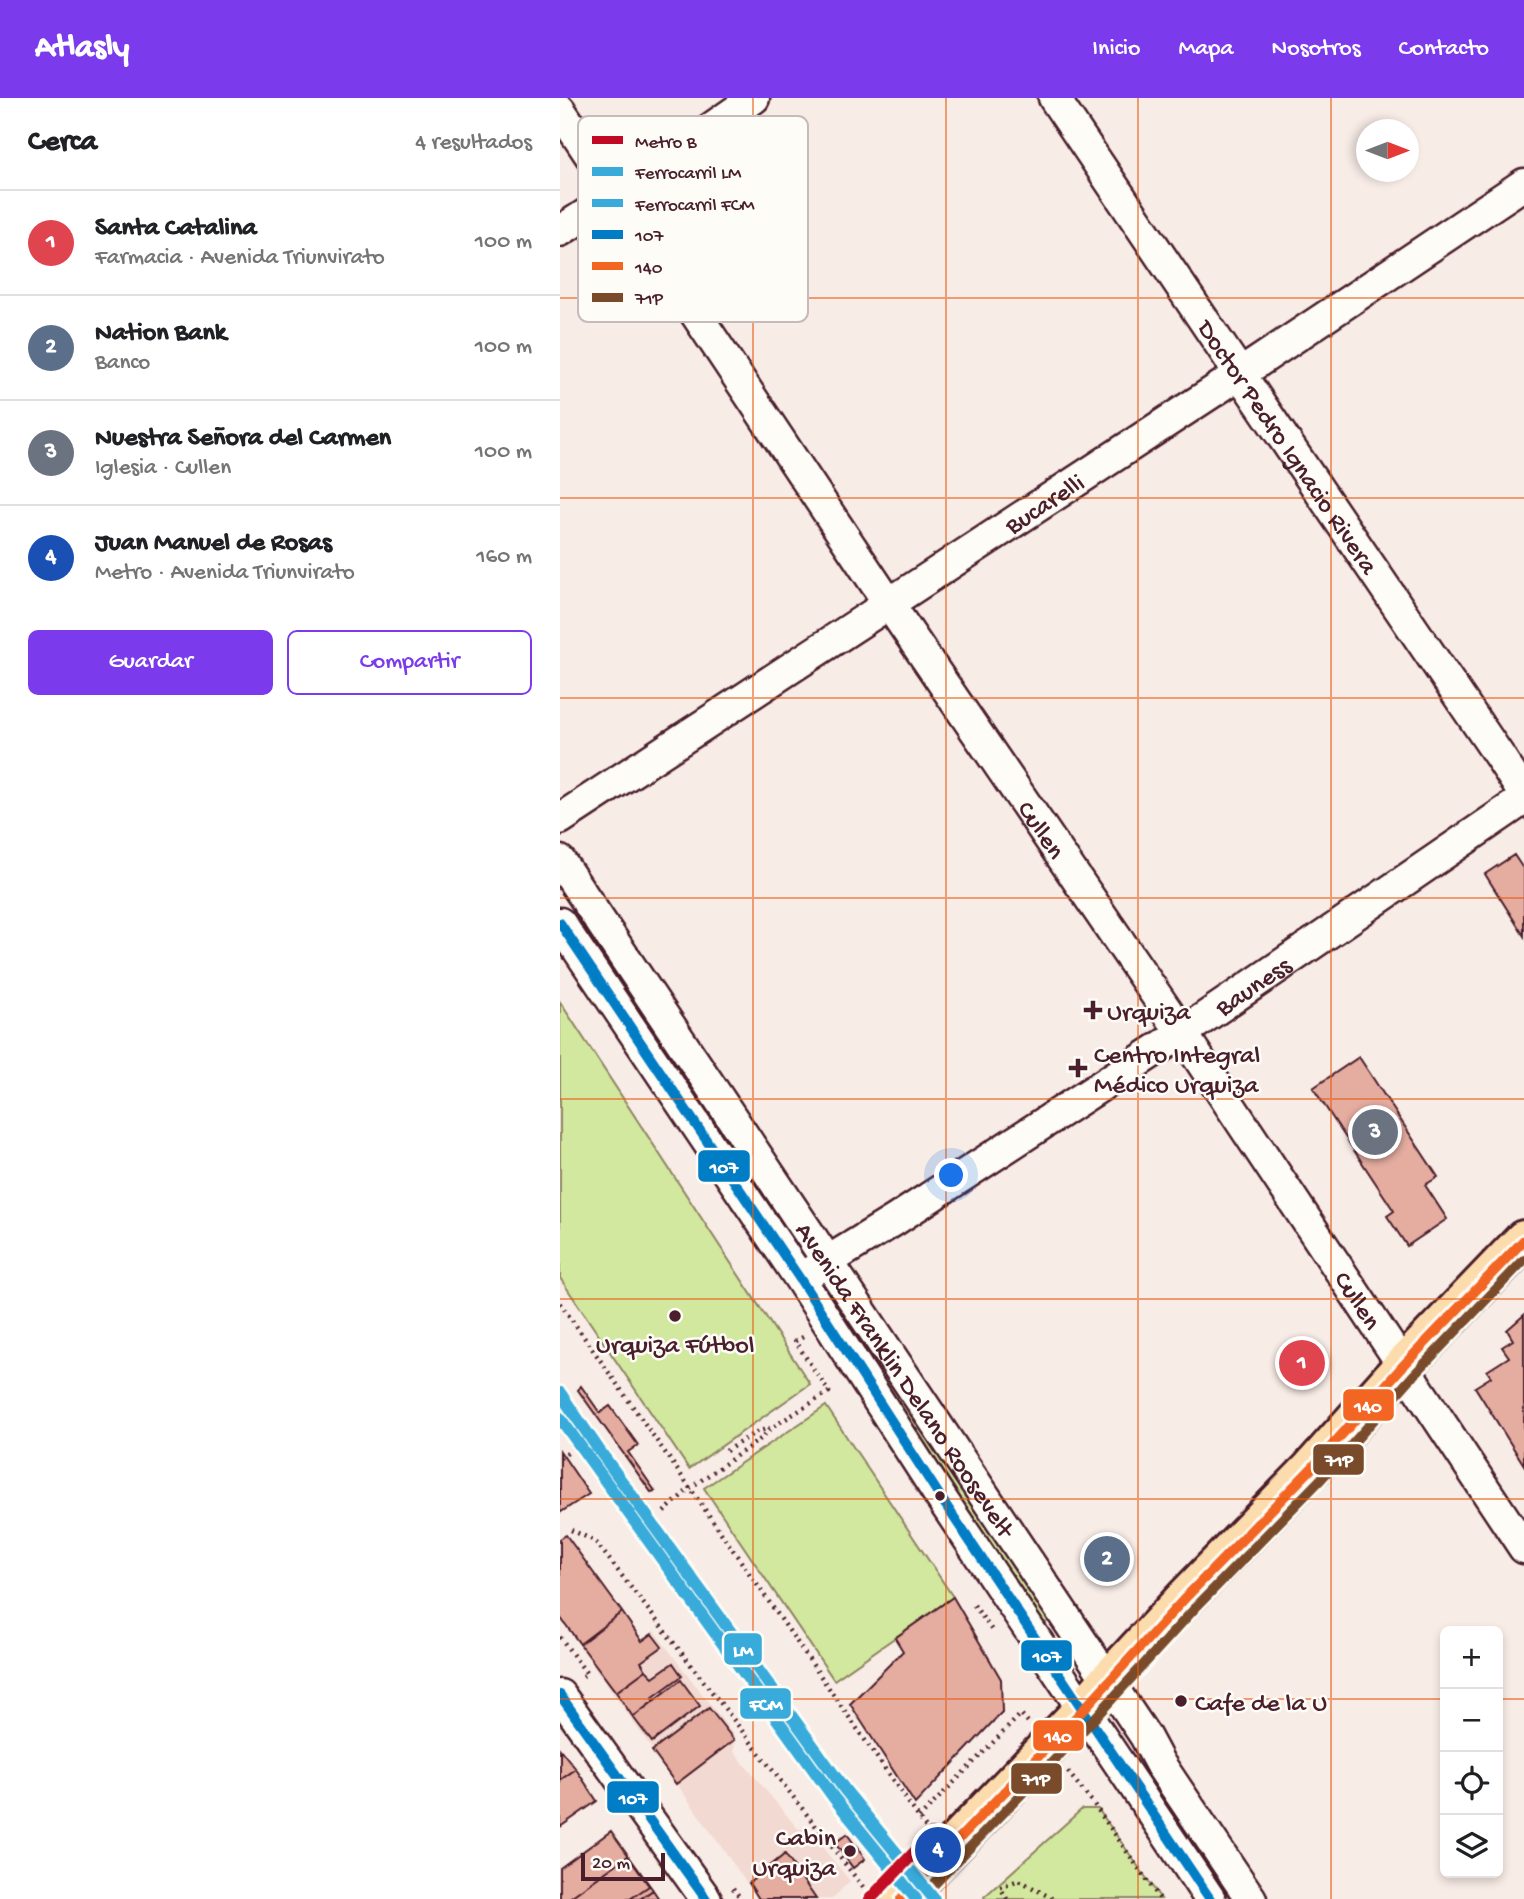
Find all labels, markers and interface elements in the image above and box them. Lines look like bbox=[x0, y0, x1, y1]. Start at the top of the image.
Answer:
text: Atlasly bbox=[35, 30, 129, 68]
text: Inicio bbox=[1092, 35, 1140, 64]
text: Mapa bbox=[1178, 35, 1234, 64]
text: Nosotros bbox=[1272, 35, 1361, 64]
text: Contacto bbox=[1399, 35, 1489, 64]
legend bbox=[578, 116, 808, 322]
north arrow bbox=[1356, 119, 1419, 182]
text: Cerca bbox=[28, 126, 97, 161]
text: 4 resultados bbox=[415, 130, 532, 157]
text: Metro B bbox=[635, 132, 698, 155]
text: Ferrocarril LM bbox=[634, 163, 742, 186]
text: Ferrocarril FCM bbox=[634, 195, 755, 218]
text: Santa Catalina bbox=[95, 214, 257, 245]
text: 107 bbox=[634, 226, 664, 249]
text: 1 bbox=[46, 229, 56, 256]
text: 100 m bbox=[475, 229, 532, 256]
text: Farmacia · Avenida Triunvirato bbox=[95, 245, 385, 272]
text: 140 bbox=[634, 258, 663, 281]
text: 71P bbox=[634, 289, 664, 312]
street label: Doctor Pedro Ignacio Rivera bbox=[1187, 314, 1383, 583]
text: Nation Bank bbox=[95, 319, 226, 350]
text: 2 bbox=[45, 334, 57, 361]
text: 100 m bbox=[475, 334, 532, 361]
text: Banco bbox=[95, 350, 150, 377]
text: Nuestra Señora del Carmen bbox=[95, 424, 391, 455]
text: 3 bbox=[45, 439, 57, 466]
text: 100 m bbox=[475, 439, 532, 466]
text: Iglesia · Cullen bbox=[95, 455, 231, 482]
street label: Bucarelli bbox=[1000, 469, 1092, 544]
text: Juan Manuel de Rosas bbox=[95, 529, 332, 560]
text: 4 bbox=[46, 544, 56, 571]
text: 160 m bbox=[476, 544, 532, 571]
text: Metro · Avenida Triunvirato bbox=[95, 560, 355, 587]
button: Guardar bbox=[28, 630, 273, 695]
button: Compartir bbox=[287, 630, 532, 695]
street label: Cullen bbox=[1008, 797, 1070, 867]
street label: Bauness bbox=[1210, 951, 1300, 1026]
place label: Urquiza bbox=[1107, 999, 1192, 1030]
marker: Urquiza bbox=[1085, 1002, 1101, 1018]
place label: Centro Integral Médico Urquiza bbox=[1094, 1042, 1260, 1103]
marker: Centro Integral Médico Urquiza bbox=[1068, 1058, 1088, 1078]
pin: 3 bbox=[1352, 1106, 1398, 1158]
line badge: 107 bbox=[697, 1149, 751, 1183]
text: 107 bbox=[709, 1158, 739, 1181]
your location bbox=[934, 1158, 968, 1192]
street label: Avenida Franklin Delano Roosevelt bbox=[786, 1218, 1020, 1547]
street label: Cullen bbox=[1325, 1267, 1386, 1338]
marker: Urquiza Fútbol bbox=[667, 1308, 683, 1324]
place label: Urquiza Fútbol bbox=[596, 1332, 754, 1363]
pin: 1 bbox=[1279, 1337, 1325, 1389]
line badge: 140 bbox=[1342, 1388, 1395, 1422]
text: 140 bbox=[1353, 1397, 1382, 1420]
line badge: 71P bbox=[1312, 1443, 1365, 1476]
text: 71P bbox=[1324, 1451, 1355, 1474]
unlabelled marker bbox=[933, 1489, 947, 1503]
pin: 2 bbox=[1084, 1533, 1130, 1585]
map controls bbox=[1440, 1626, 1503, 1878]
button: + bbox=[1440, 1626, 1503, 1689]
line badge: LM bbox=[723, 1632, 763, 1666]
line badge: 107 bbox=[1020, 1639, 1073, 1672]
text: LM bbox=[733, 1641, 754, 1664]
text: 107 bbox=[1032, 1647, 1062, 1670]
line badge: FCM bbox=[739, 1687, 792, 1720]
button: − bbox=[1440, 1689, 1503, 1752]
place label: Cafe de la U bbox=[1195, 1690, 1327, 1721]
marker: Cafe de la U bbox=[1173, 1693, 1189, 1709]
text: FCM bbox=[748, 1695, 783, 1718]
line badge: 140 bbox=[1032, 1719, 1085, 1752]
text: 140 bbox=[1043, 1727, 1072, 1750]
button: locate bbox=[1440, 1752, 1503, 1815]
line badge: 71P bbox=[1010, 1762, 1063, 1795]
text: 71P bbox=[1021, 1770, 1052, 1793]
line badge: 107 bbox=[606, 1780, 660, 1814]
text: 107 bbox=[618, 1789, 648, 1812]
button: layers bbox=[1440, 1815, 1503, 1878]
pin: 4 bbox=[915, 1824, 961, 1876]
place label: Cabin Urquiza bbox=[753, 1825, 838, 1886]
marker: Cabin Urquiza bbox=[842, 1843, 858, 1859]
scale bar bbox=[581, 1850, 665, 1882]
text: 20 m bbox=[592, 1853, 630, 1876]

